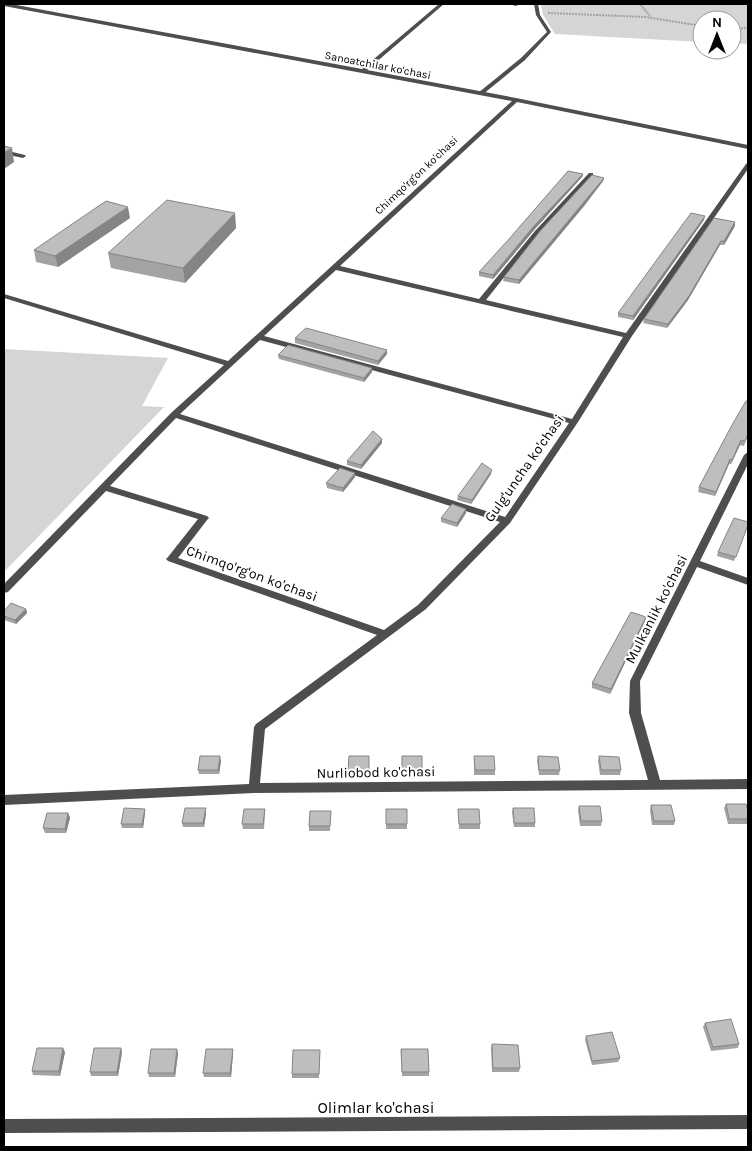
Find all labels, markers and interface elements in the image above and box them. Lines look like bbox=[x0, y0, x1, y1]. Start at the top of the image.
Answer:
north arrow bbox=[692, 10, 742, 60]
text: N bbox=[712, 14, 722, 31]
street label: Sanoatchilar ko'chasi bbox=[324, 49, 432, 82]
street label: Chimqo'rg'on ko'chasi bbox=[372, 134, 461, 217]
street label: Gulg'uncha ko'chasi bbox=[481, 411, 568, 525]
street label: Chimqo'rg'on ko'chasi bbox=[184, 542, 320, 605]
street label: Mulkanlik ko'chasi bbox=[622, 552, 691, 667]
street label: Nurliobod ko'chasi bbox=[316, 763, 436, 782]
street label: Olimlar ko'chasi bbox=[317, 1098, 435, 1117]

